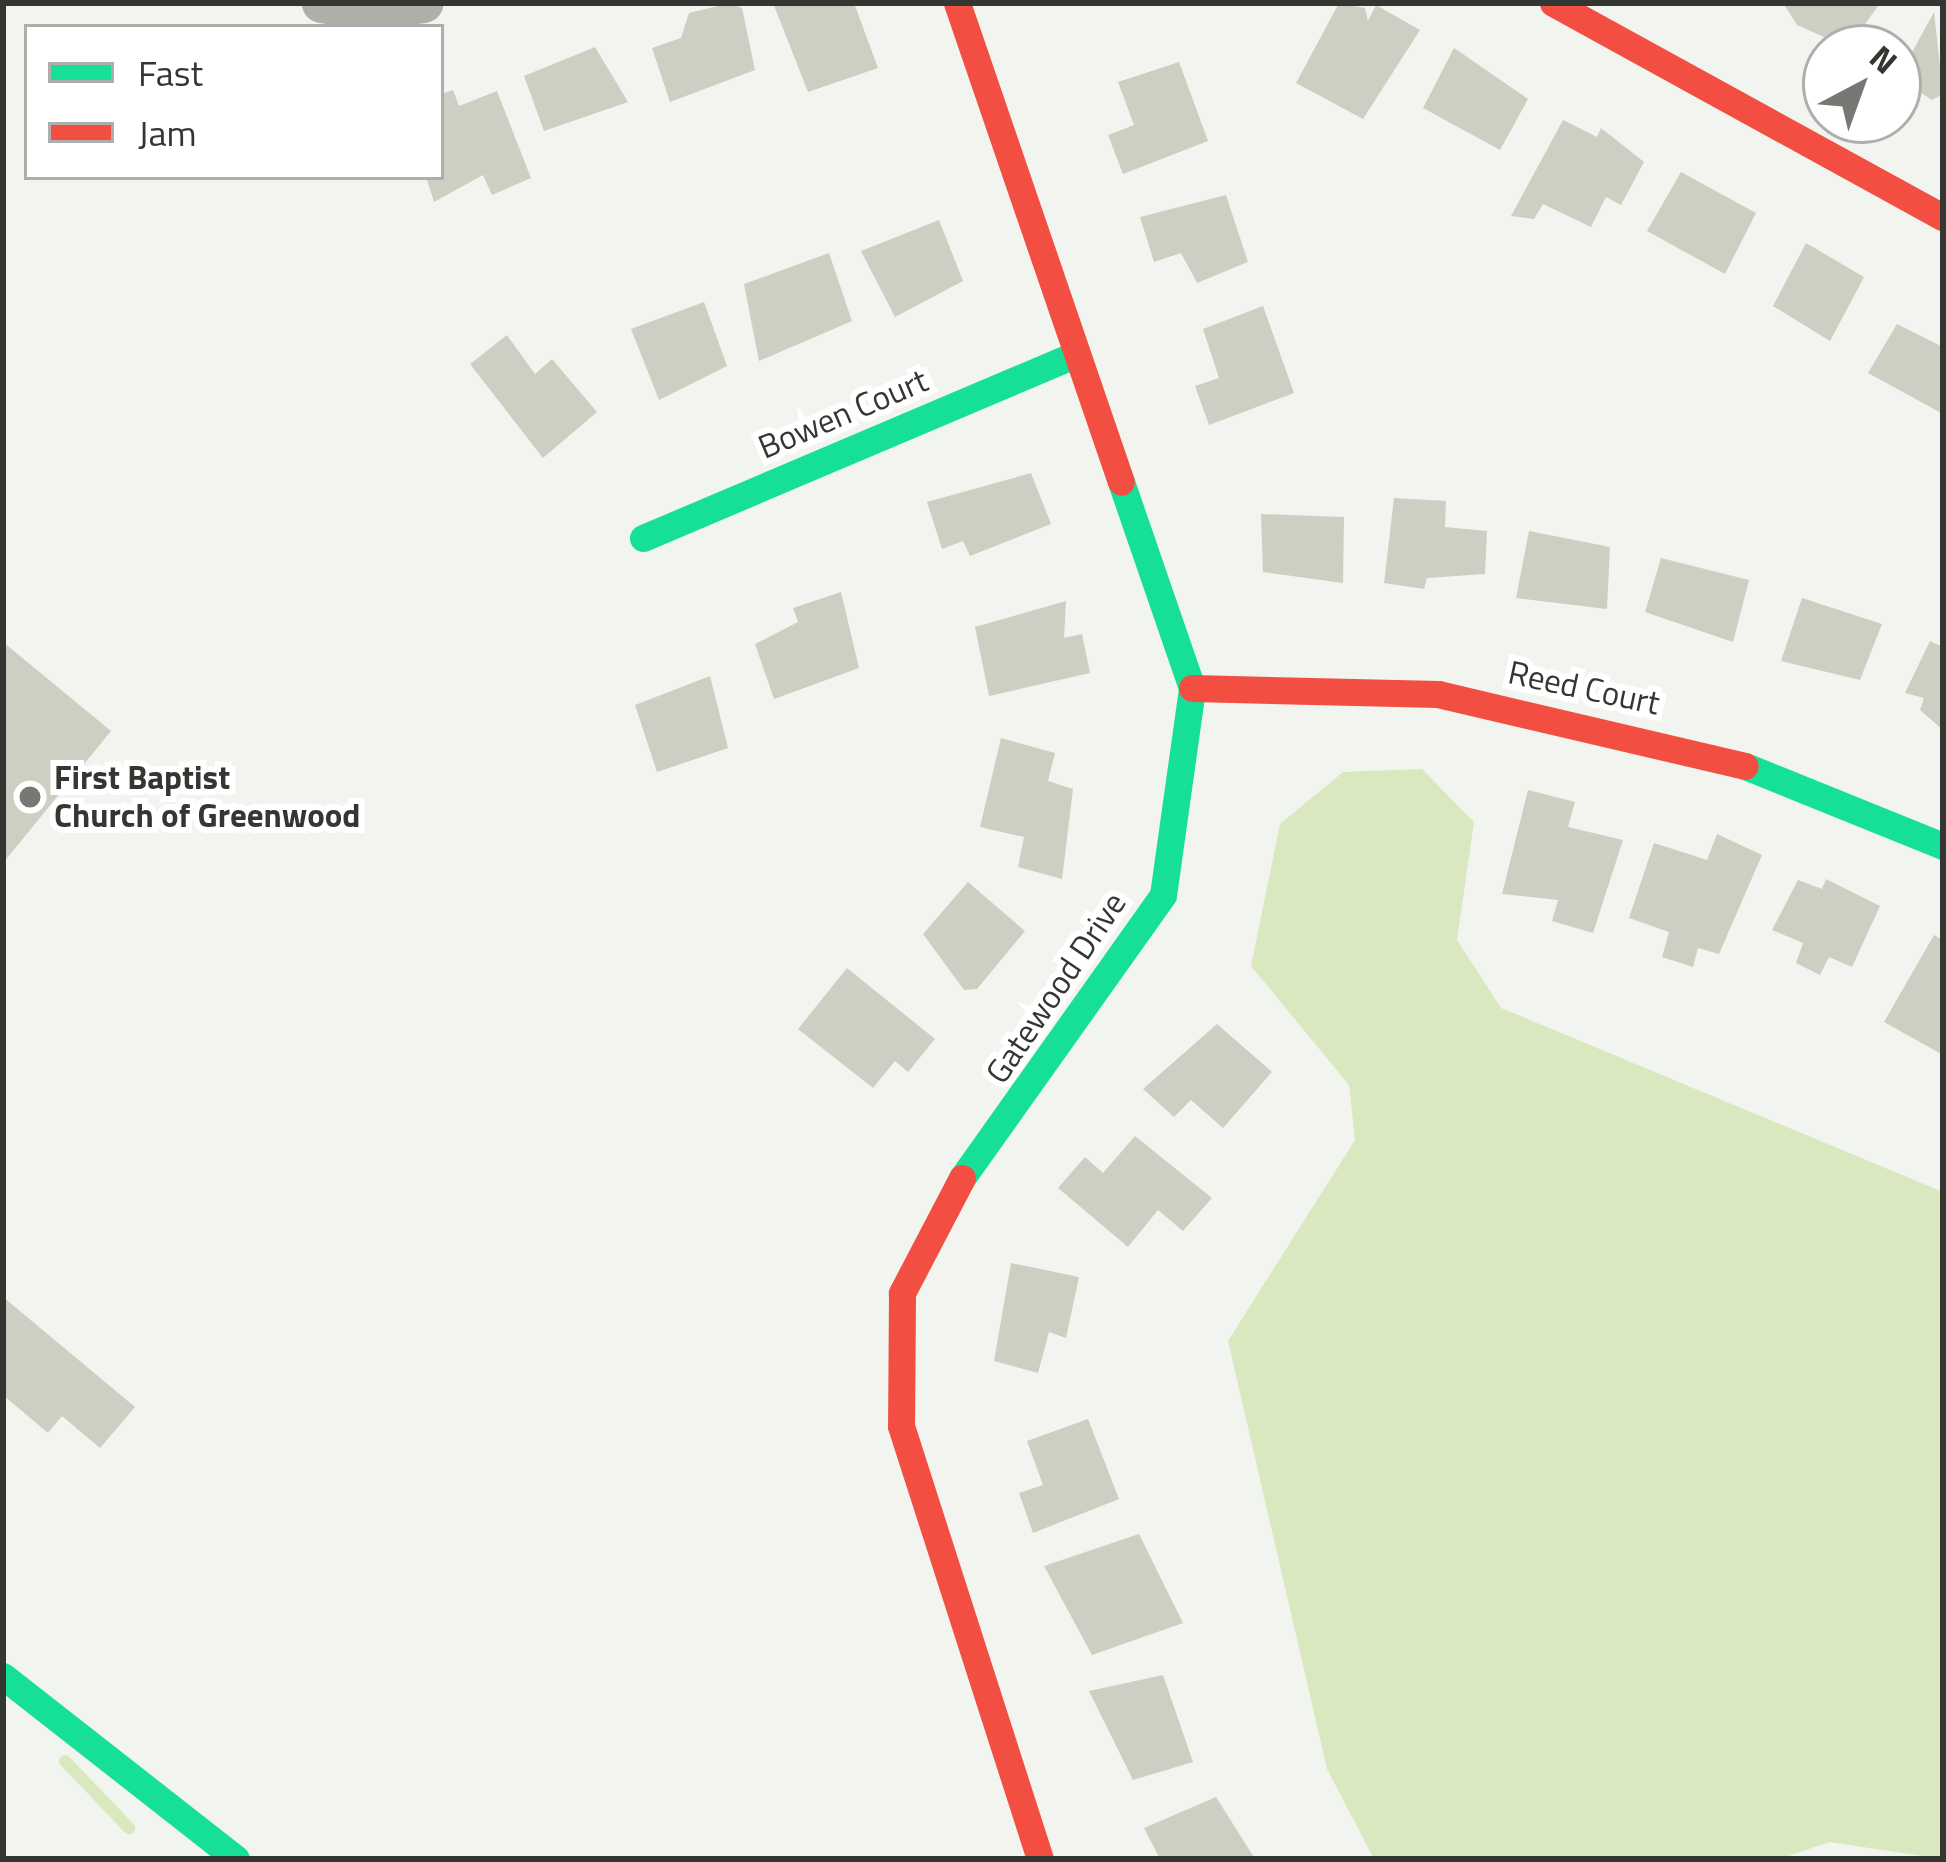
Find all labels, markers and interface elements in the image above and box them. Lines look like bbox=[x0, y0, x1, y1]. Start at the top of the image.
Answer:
legend bbox=[24, 24, 444, 180]
north arrow bbox=[1802, 24, 1922, 144]
text: N bbox=[1859, 33, 1909, 85]
text: Fast bbox=[138, 45, 203, 100]
text: Jam bbox=[138, 105, 197, 160]
street label: Bowen Court bbox=[753, 361, 933, 467]
street label: Reed Court bbox=[1505, 653, 1663, 723]
place label: First Baptist Church of Greenwood bbox=[54, 758, 360, 836]
marker: First Baptist Church of Greenwood bbox=[17, 784, 43, 810]
street label: Gatewood Drive bbox=[978, 885, 1134, 1091]

